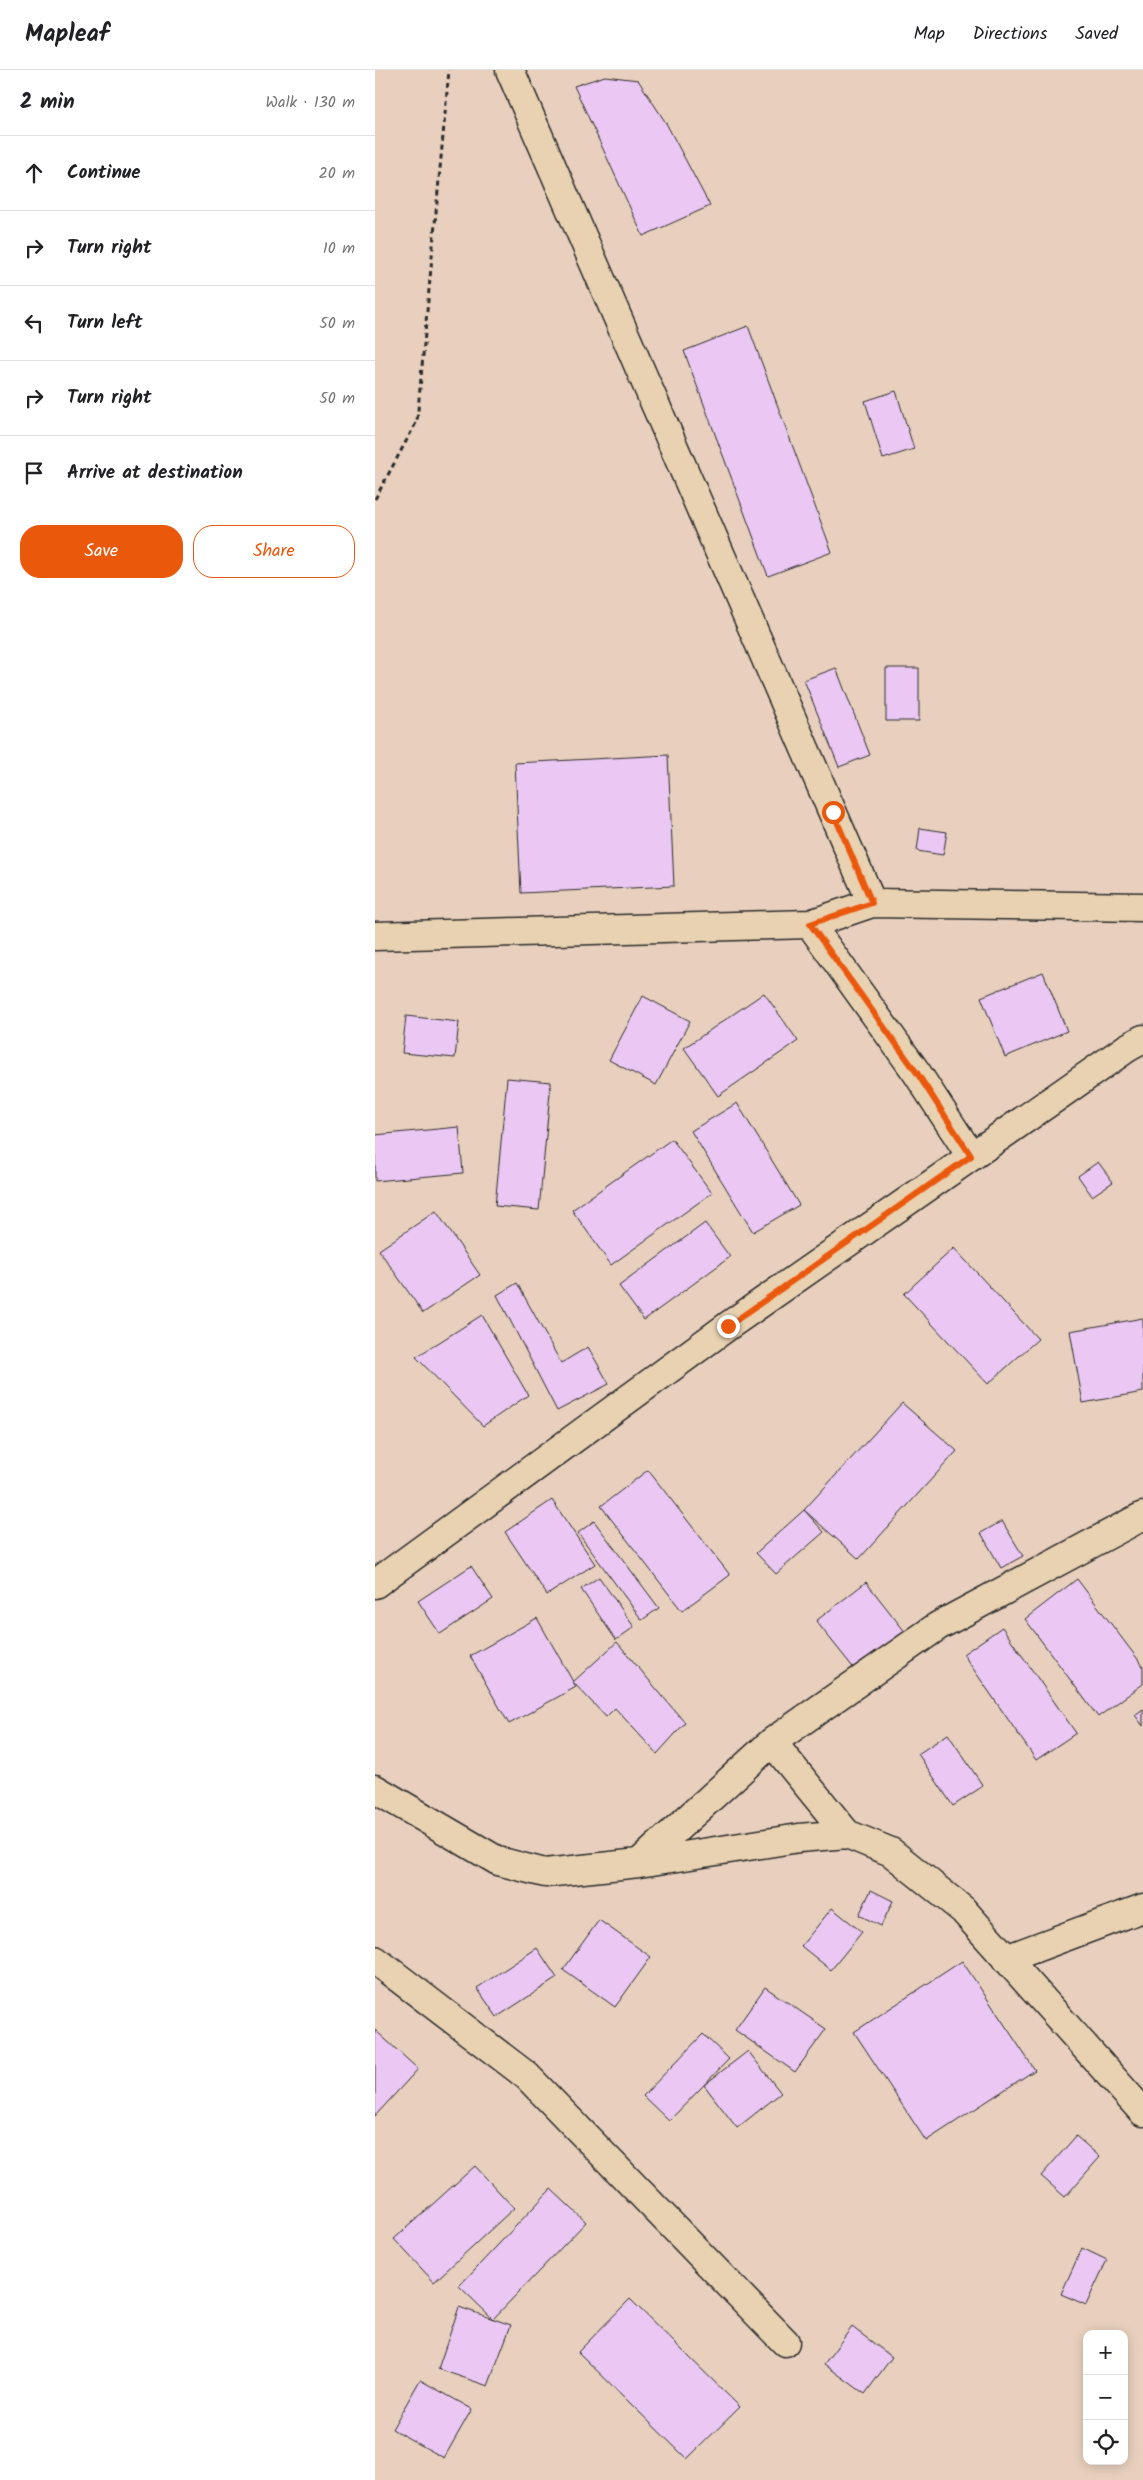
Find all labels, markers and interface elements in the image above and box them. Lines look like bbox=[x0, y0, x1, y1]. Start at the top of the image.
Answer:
text: Mapleaf bbox=[25, 15, 109, 54]
text: Map bbox=[913, 20, 945, 49]
text: Directions bbox=[973, 20, 1047, 49]
text: Saved bbox=[1075, 20, 1118, 49]
text: 2 min bbox=[20, 86, 75, 119]
text: Walk · 130 m bbox=[266, 90, 355, 115]
text: Continue bbox=[67, 158, 140, 188]
icon: ahead bbox=[20, 159, 48, 187]
text: 20 m bbox=[319, 161, 355, 186]
text: Turn right bbox=[67, 233, 152, 263]
icon: right bbox=[20, 234, 48, 262]
text: 10 m bbox=[323, 236, 355, 261]
text: Turn left bbox=[67, 308, 142, 338]
icon: left bbox=[20, 309, 48, 337]
text: 50 m bbox=[319, 311, 355, 336]
text: Turn right bbox=[67, 383, 152, 413]
icon: right bbox=[20, 384, 48, 412]
text: 50 m bbox=[319, 386, 355, 411]
text: Arrive at destination bbox=[67, 458, 243, 488]
icon: arrive bbox=[20, 459, 48, 487]
button: Save bbox=[20, 525, 183, 578]
button: Share bbox=[193, 525, 355, 578]
route start bbox=[822, 801, 845, 824]
route end bbox=[717, 1315, 740, 1338]
map controls bbox=[1083, 2330, 1128, 2465]
button: + bbox=[1083, 2330, 1128, 2375]
button: − bbox=[1083, 2375, 1128, 2420]
button: locate bbox=[1083, 2420, 1128, 2465]

